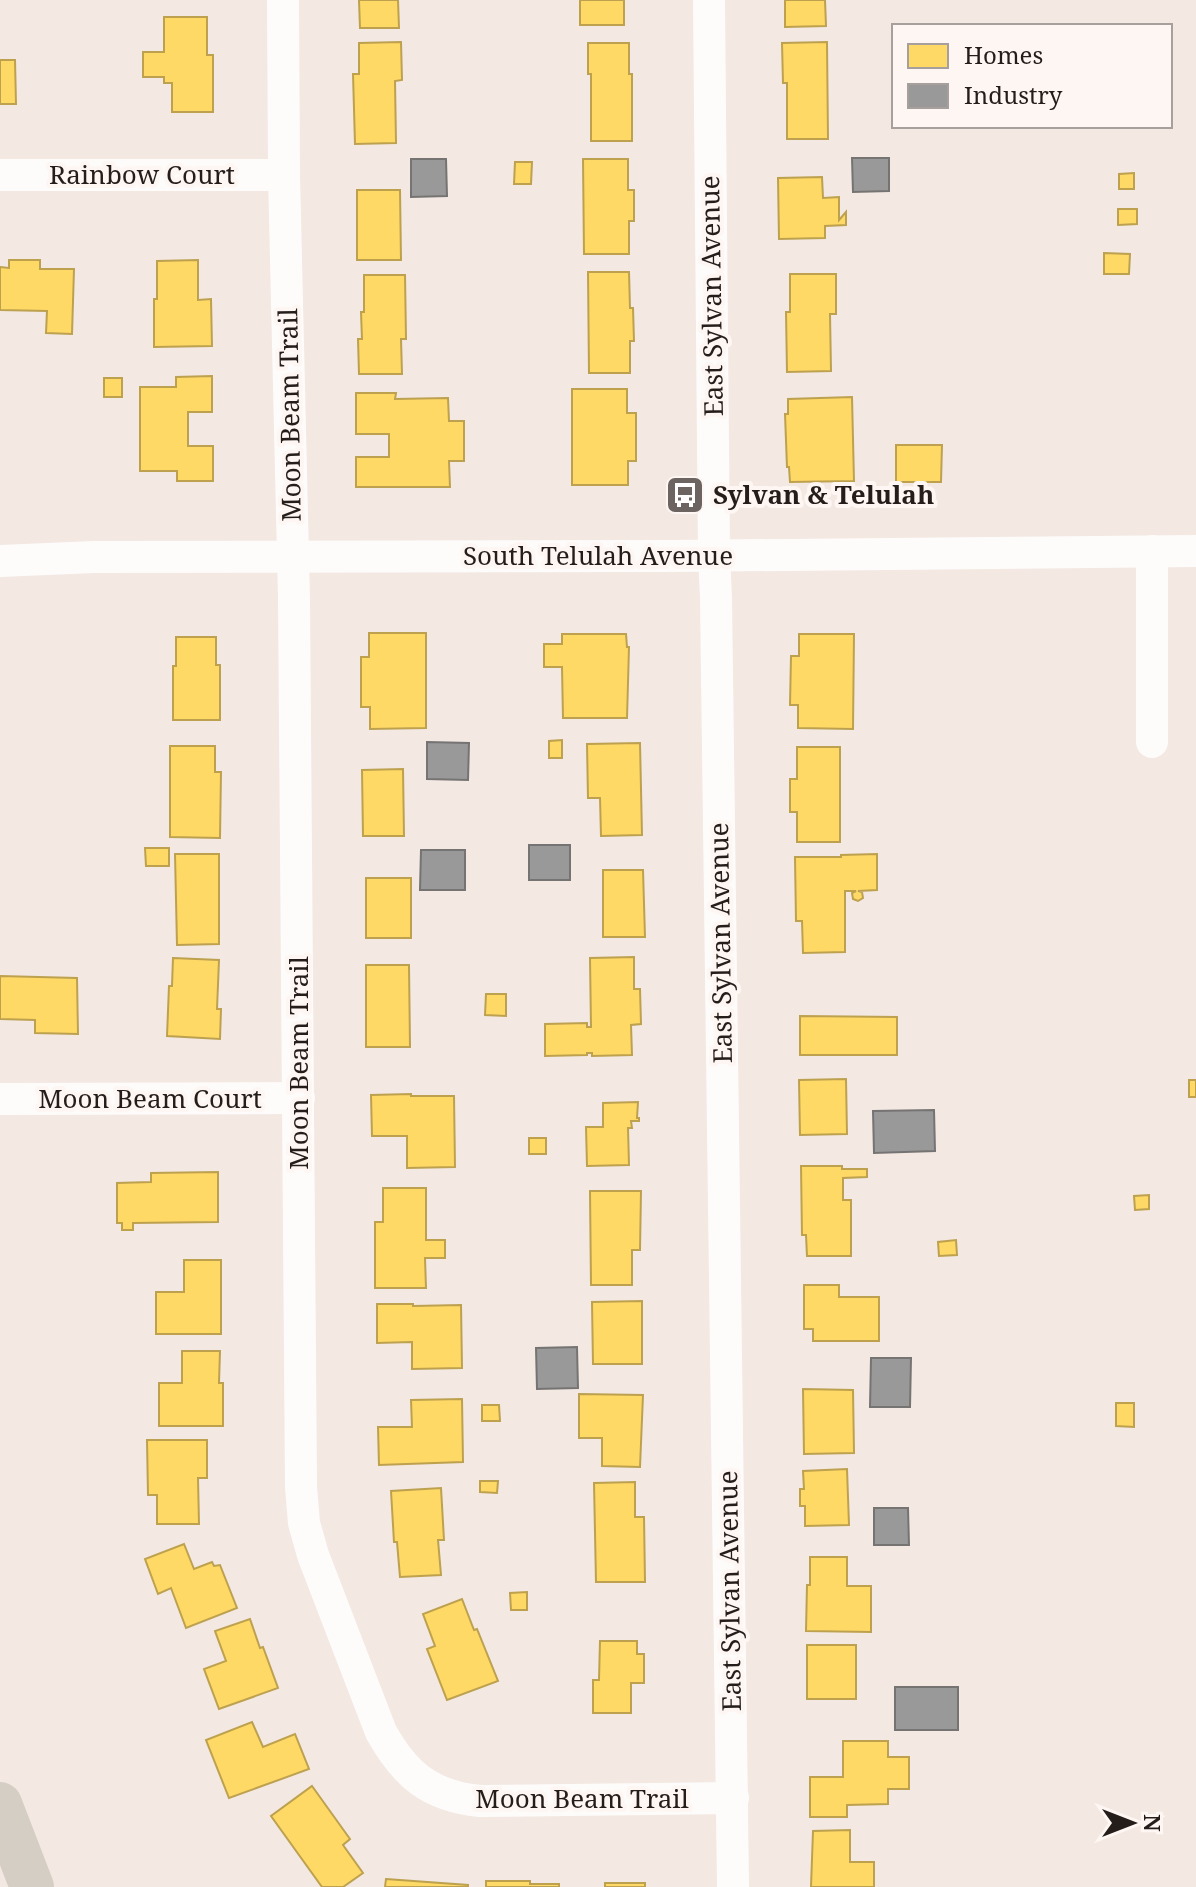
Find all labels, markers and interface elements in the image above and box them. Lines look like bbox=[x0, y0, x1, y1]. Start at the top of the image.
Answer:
legend bbox=[892, 24, 1172, 128]
text: Homes bbox=[964, 38, 1043, 71]
text: Industry bbox=[964, 78, 1063, 111]
street label: Rainbow Court bbox=[49, 156, 235, 192]
street label: East Sylvan Avenue bbox=[691, 175, 731, 417]
street label: Moon Beam Trail bbox=[269, 308, 309, 522]
bus stop icon: Sylvan & Telulah bbox=[664, 474, 706, 516]
place label: Sylvan & Telulah bbox=[713, 476, 934, 512]
street label: South Telulah Avenue bbox=[463, 537, 733, 573]
street label: East Sylvan Avenue bbox=[700, 822, 740, 1064]
street label: Moon Beam Trail bbox=[280, 956, 316, 1170]
street label: Moon Beam Court bbox=[38, 1080, 262, 1116]
street label: East Sylvan Avenue bbox=[709, 1470, 749, 1712]
street label: Moon Beam Trail bbox=[475, 1780, 689, 1816]
north arrow bbox=[1092, 1783, 1172, 1863]
text: N bbox=[1138, 1814, 1168, 1832]

